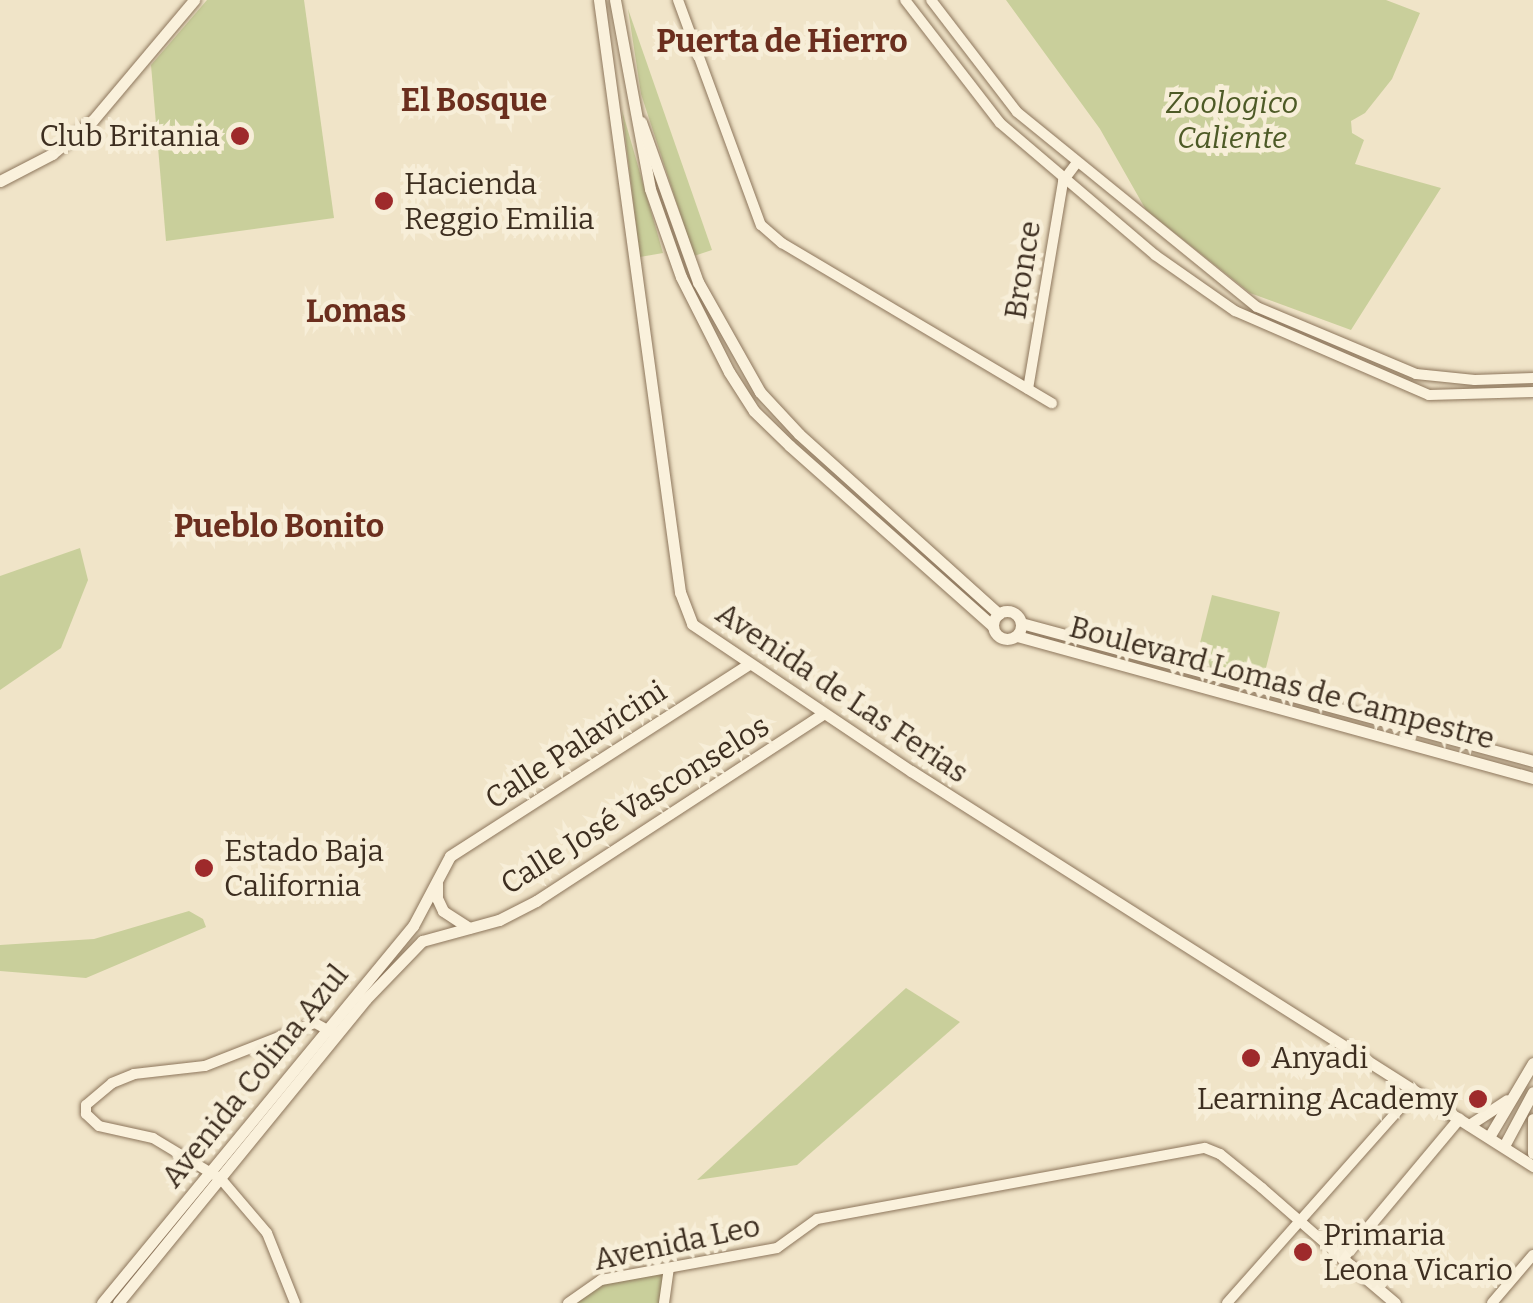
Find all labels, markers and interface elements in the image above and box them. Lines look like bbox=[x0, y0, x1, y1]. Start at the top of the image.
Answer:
district label: Puerta de Hierro bbox=[656, 22, 908, 60]
district label: El Bosque bbox=[401, 81, 547, 119]
park label: Zoologico Caliente bbox=[1166, 85, 1298, 156]
place label: Club Britania bbox=[39, 118, 220, 154]
marker: Club Britania bbox=[229, 125, 251, 147]
place label: Hacienda Reggio Emilia bbox=[404, 166, 595, 236]
marker: Hacienda Reggio Emilia bbox=[373, 190, 395, 212]
street label: Bronce bbox=[997, 218, 1049, 322]
district label: Lomas bbox=[306, 292, 406, 330]
district label: Pueblo Bonito bbox=[174, 507, 384, 545]
street label: Avenida de Las Ferias bbox=[709, 595, 975, 791]
street label: Boulevard Lomas de Campestre bbox=[1066, 609, 1498, 757]
street label: Calle Palavicini bbox=[479, 673, 673, 817]
street label: Calle José Vasconselos bbox=[494, 708, 776, 902]
place label: Estado Baja California bbox=[224, 833, 384, 904]
marker: Estado Baja California bbox=[193, 857, 215, 879]
street label: Avenida Colina Azul bbox=[154, 957, 356, 1195]
place label: Anyadi bbox=[1271, 1040, 1368, 1076]
marker: Anyadi bbox=[1240, 1047, 1262, 1069]
place label: Learning Academy bbox=[1197, 1081, 1458, 1117]
marker: Learning Academy bbox=[1467, 1088, 1489, 1110]
street label: Avenida Leo bbox=[591, 1208, 763, 1278]
place label: Primaria Leona Vicario bbox=[1323, 1217, 1513, 1288]
marker: Primaria Leona Vicario bbox=[1292, 1241, 1314, 1263]

